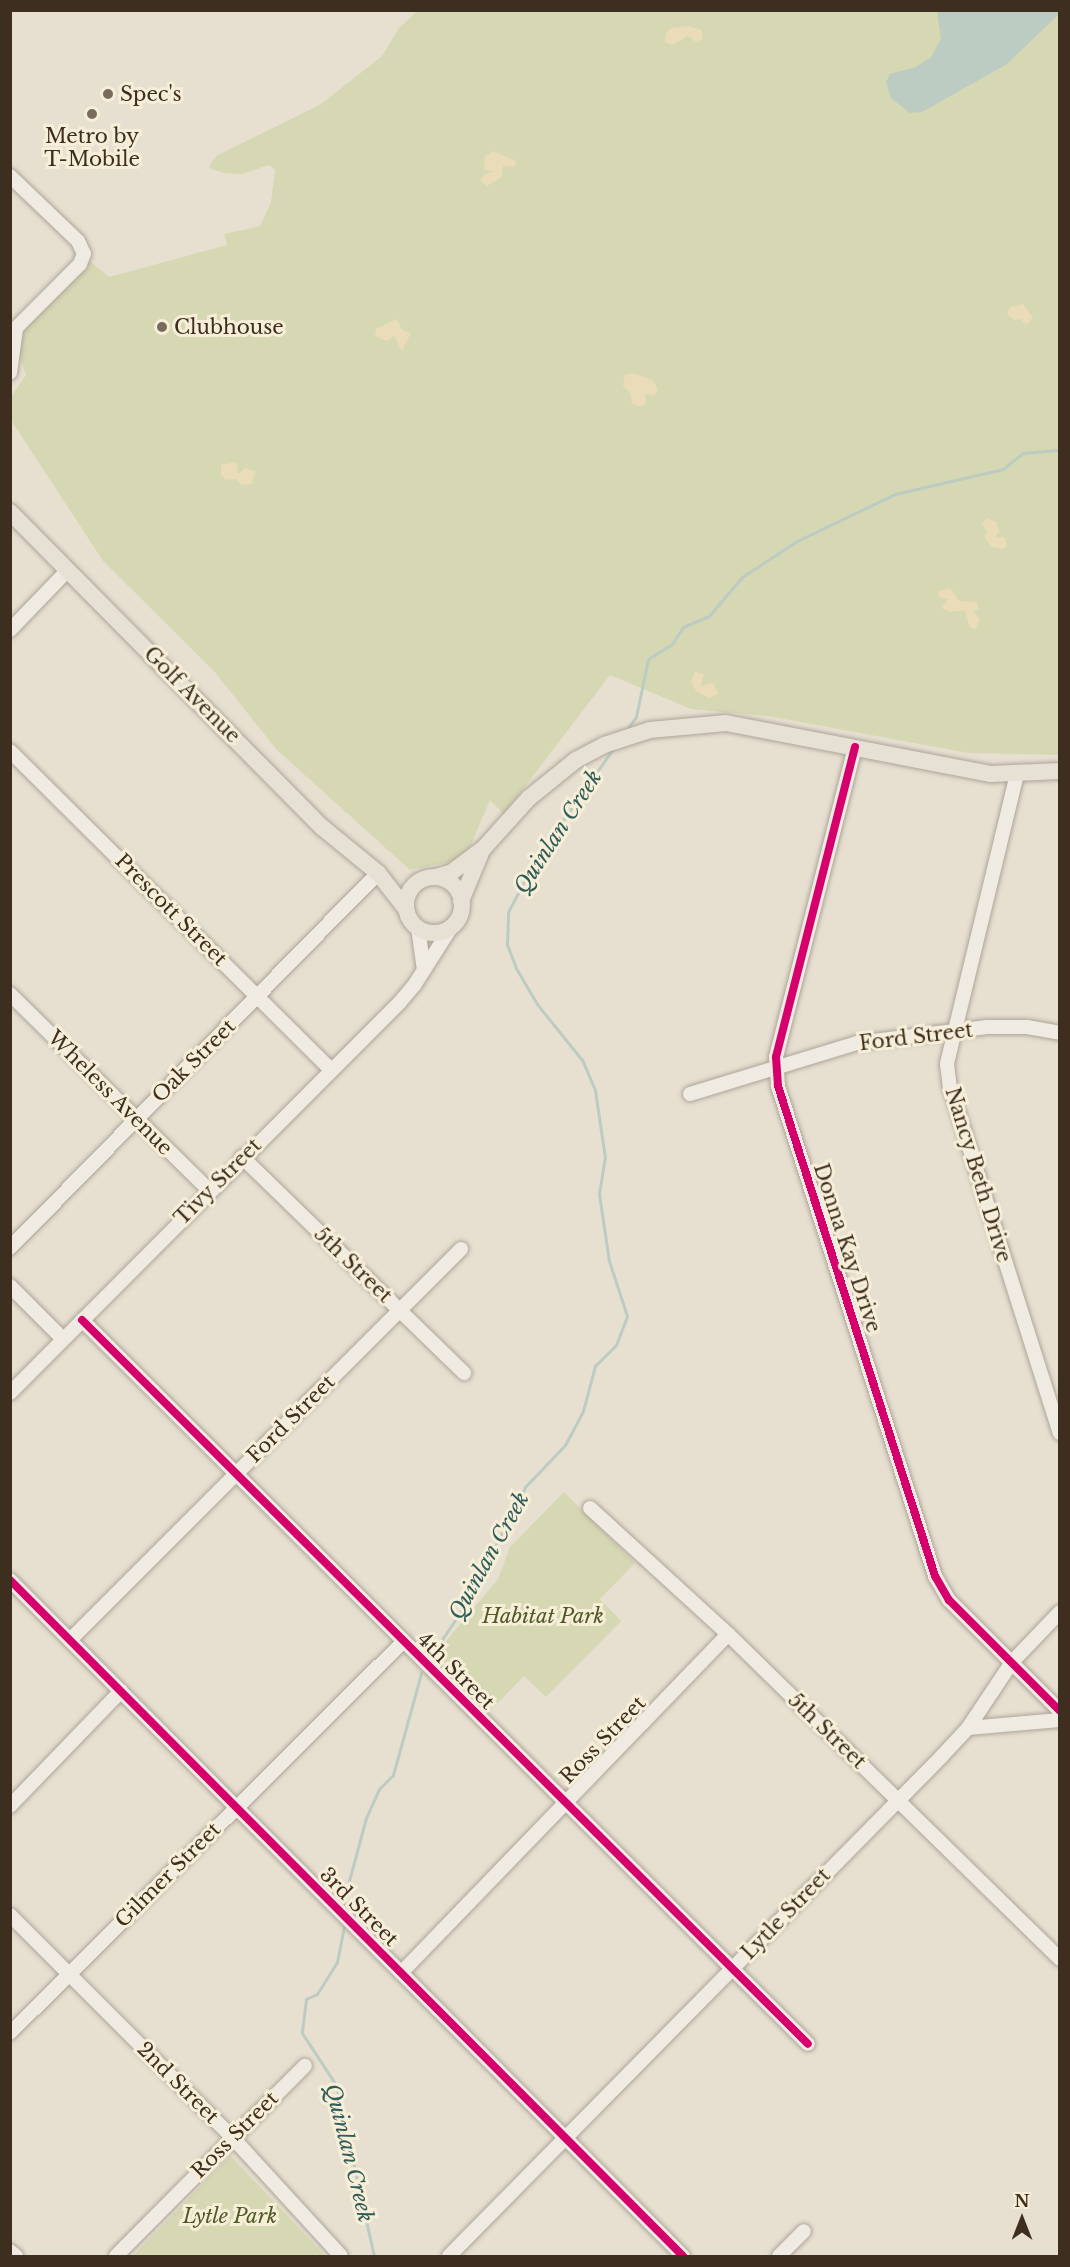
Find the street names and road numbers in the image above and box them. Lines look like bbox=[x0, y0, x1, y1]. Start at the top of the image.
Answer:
street label: Golf Avenue bbox=[139, 642, 245, 748]
street label: Prescott Street bbox=[110, 849, 232, 971]
street label: Oak Street bbox=[147, 1014, 241, 1108]
street label: Ford Street bbox=[858, 1018, 974, 1056]
street label: Wheless Avenue bbox=[42, 1025, 178, 1161]
street label: Nancy Beth Drive bbox=[940, 1084, 1016, 1266]
street label: Tivy Street bbox=[170, 1134, 266, 1230]
street label: Donna Kay Drive bbox=[808, 1160, 886, 1336]
street label: 5th Street bbox=[309, 1222, 397, 1308]
street label: Ford Street bbox=[242, 1370, 340, 1468]
street label: 4th Street bbox=[413, 1628, 499, 1714]
street label: 5th Street bbox=[783, 1688, 871, 1774]
street label: Ross Street bbox=[555, 1691, 651, 1789]
street label: Gilmer Street bbox=[110, 1817, 226, 1933]
street label: 3rd Street bbox=[315, 1863, 403, 1951]
street label: Lytle Street bbox=[737, 1863, 835, 1965]
street label: 2nd Street bbox=[132, 2037, 224, 2129]
street label: Ross Street bbox=[187, 2087, 283, 2183]

